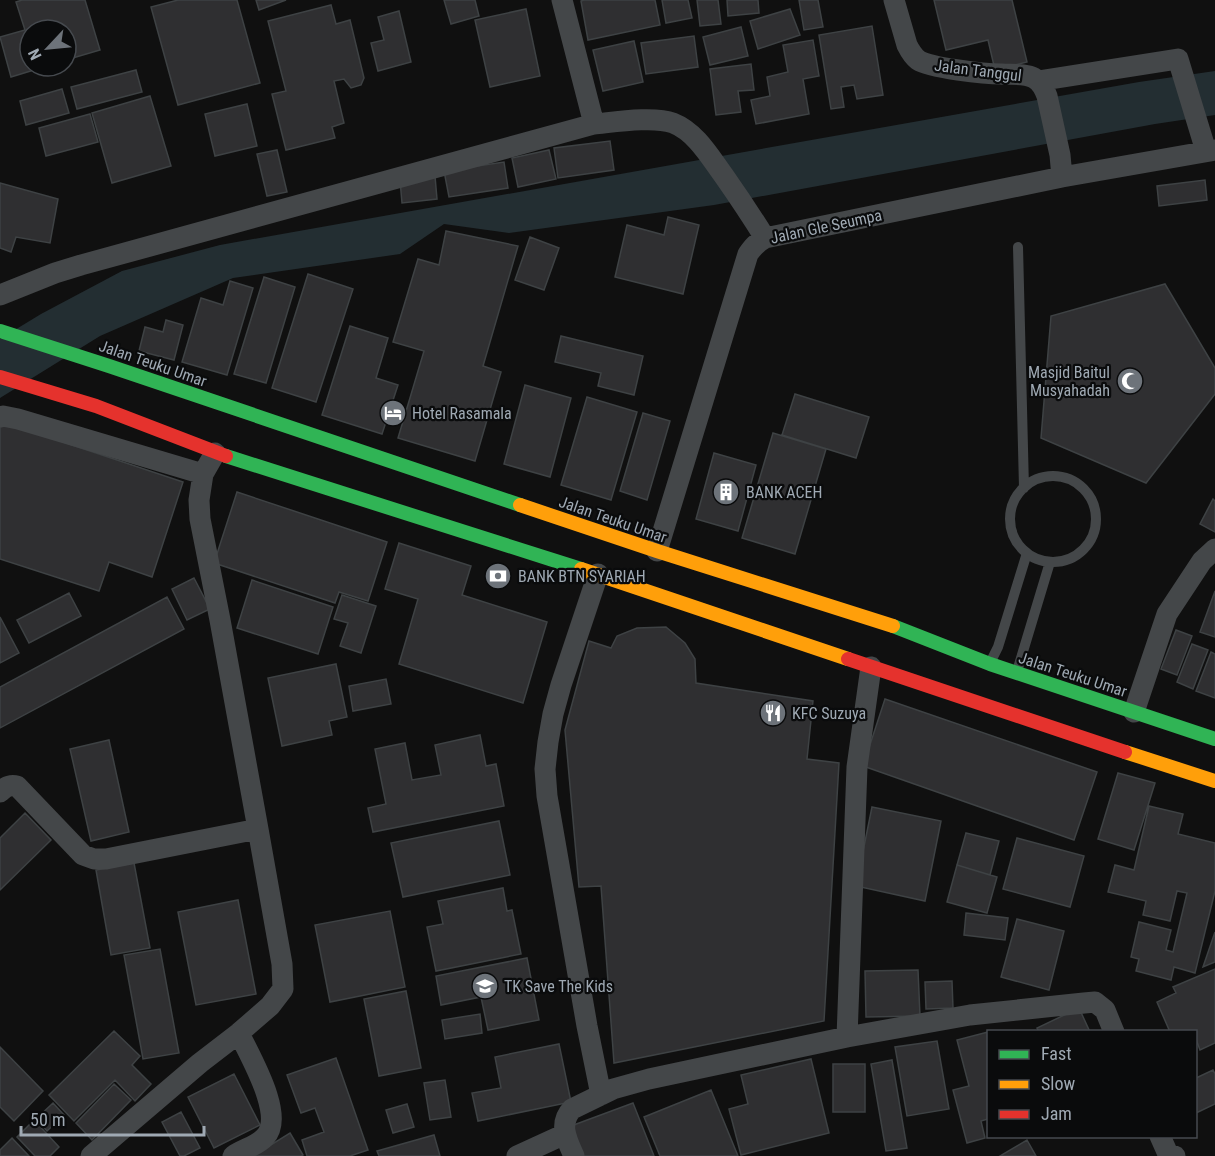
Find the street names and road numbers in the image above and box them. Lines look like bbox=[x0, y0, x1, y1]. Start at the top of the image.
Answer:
street label: Jalan Tanggul bbox=[933, 56, 1023, 85]
street label: Jalan Gle Seumpa bbox=[769, 205, 884, 248]
street label: Jalan Teuku Umar bbox=[96, 336, 209, 391]
street label: Jalan Teuku Umar bbox=[556, 492, 669, 547]
street label: Jalan Teuku Umar bbox=[1016, 648, 1130, 701]

